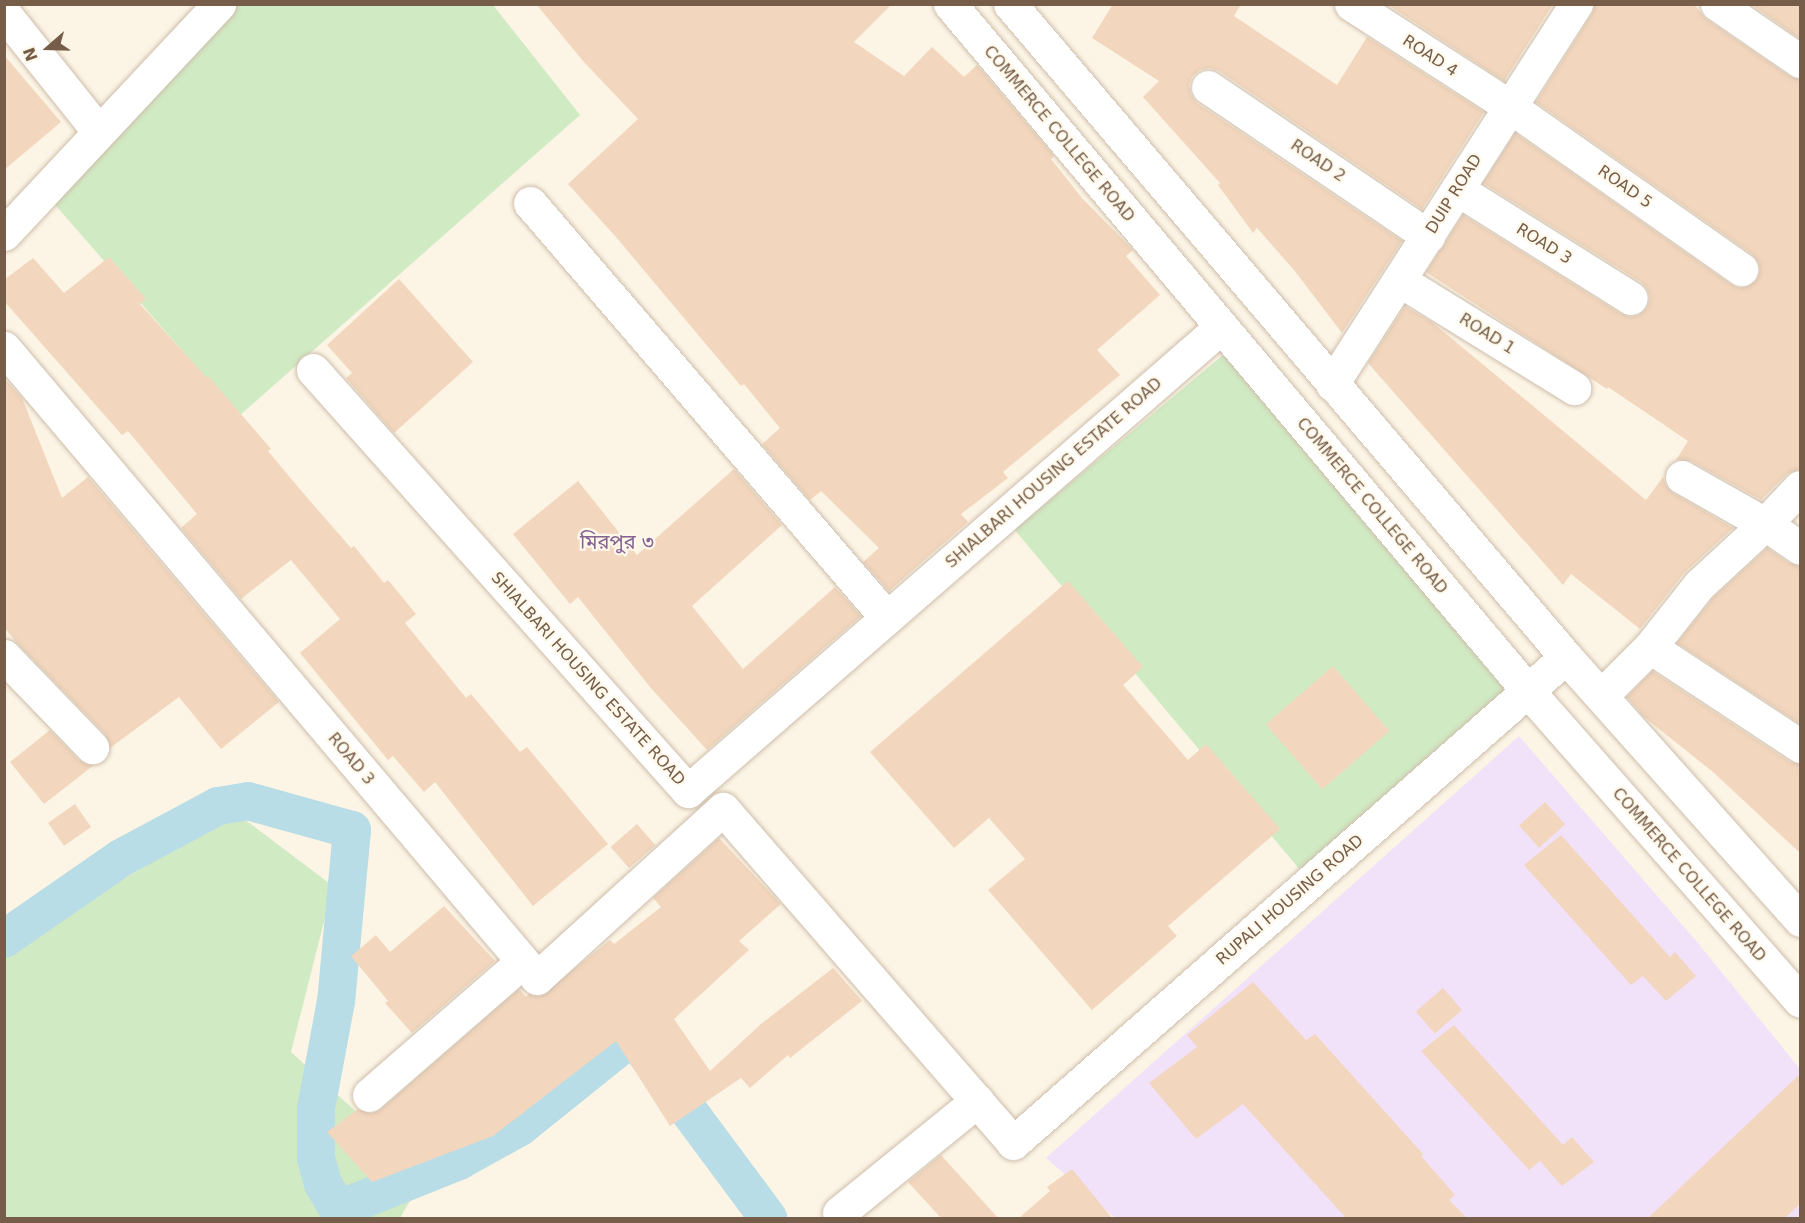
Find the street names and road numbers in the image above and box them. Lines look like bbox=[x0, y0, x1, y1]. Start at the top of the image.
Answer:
street label: ROAD 4 bbox=[1399, 31, 1461, 81]
street label: COMMERCE COLLEGE ROAD bbox=[980, 42, 1138, 226]
street label: ROAD 2 bbox=[1287, 136, 1349, 186]
street label: DUIP ROAD bbox=[1422, 151, 1486, 237]
street label: ROAD 5 bbox=[1594, 161, 1656, 213]
street label: ROAD 3 bbox=[1513, 219, 1575, 269]
street label: ROAD 1 bbox=[1456, 309, 1518, 359]
street label: SHIALBARI HOUSING ESTATE ROAD bbox=[942, 374, 1166, 572]
street label: COMMERCE COLLEGE ROAD bbox=[1293, 414, 1451, 598]
street label: SHIALBARI HOUSING ESTATE ROAD bbox=[487, 568, 689, 790]
street label: ROAD 3 bbox=[324, 729, 378, 789]
street label: COMMERCE COLLEGE ROAD bbox=[1608, 784, 1770, 966]
street label: RUPALI HOUSING ROAD bbox=[1213, 831, 1367, 969]

